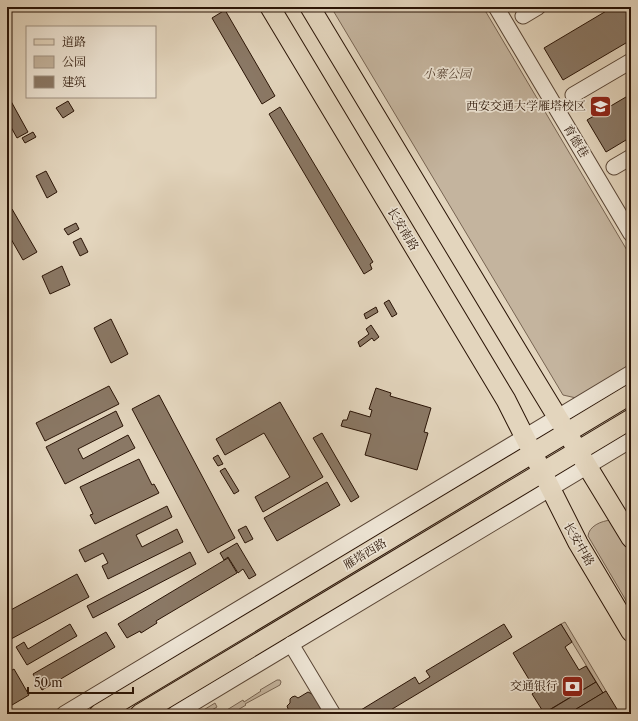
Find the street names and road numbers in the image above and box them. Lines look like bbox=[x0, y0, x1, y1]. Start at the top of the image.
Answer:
street label: 育德巷 bbox=[561, 121, 592, 160]
street label: 长安南路 bbox=[385, 204, 422, 253]
street label: 长安中路 bbox=[561, 519, 598, 568]
street label: 雁塔西路 bbox=[340, 535, 389, 572]

